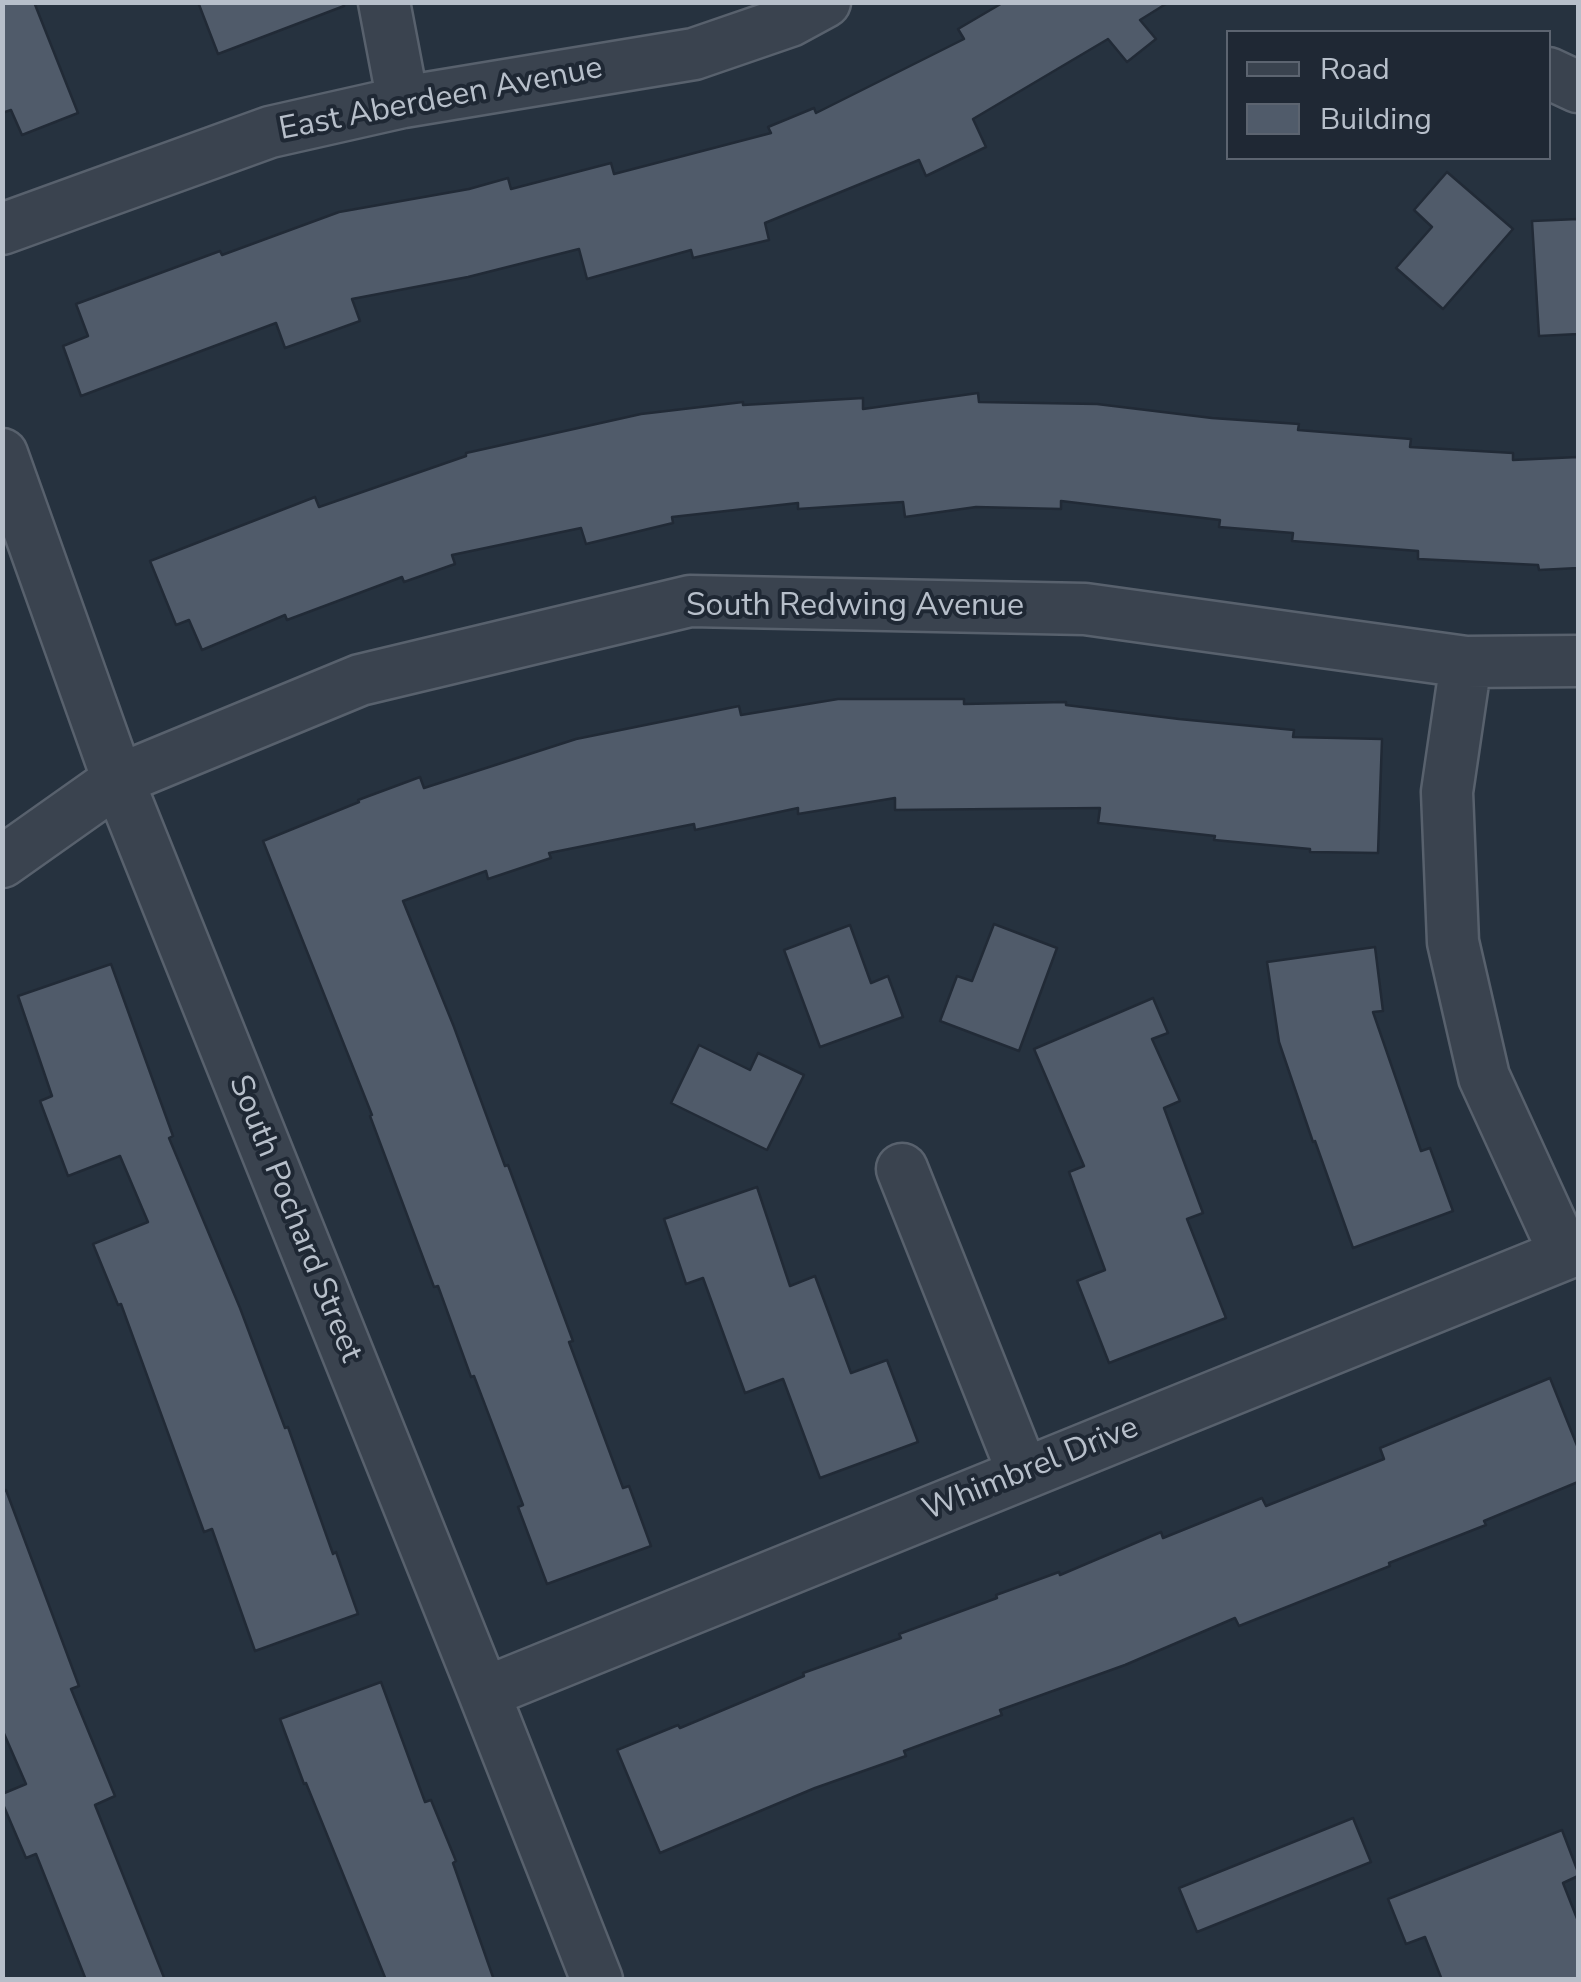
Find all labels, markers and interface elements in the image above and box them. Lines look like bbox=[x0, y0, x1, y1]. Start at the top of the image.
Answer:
legend bbox=[1226, 30, 1551, 160]
text: Road bbox=[1320, 49, 1390, 90]
street label: East Aberdeen Avenue bbox=[276, 50, 606, 150]
text: Building bbox=[1320, 99, 1432, 140]
street label: South Redwing Avenue bbox=[686, 588, 1024, 626]
street label: South Pochard Street bbox=[219, 1070, 369, 1368]
street label: Whimbrel Drive bbox=[918, 1409, 1144, 1531]

